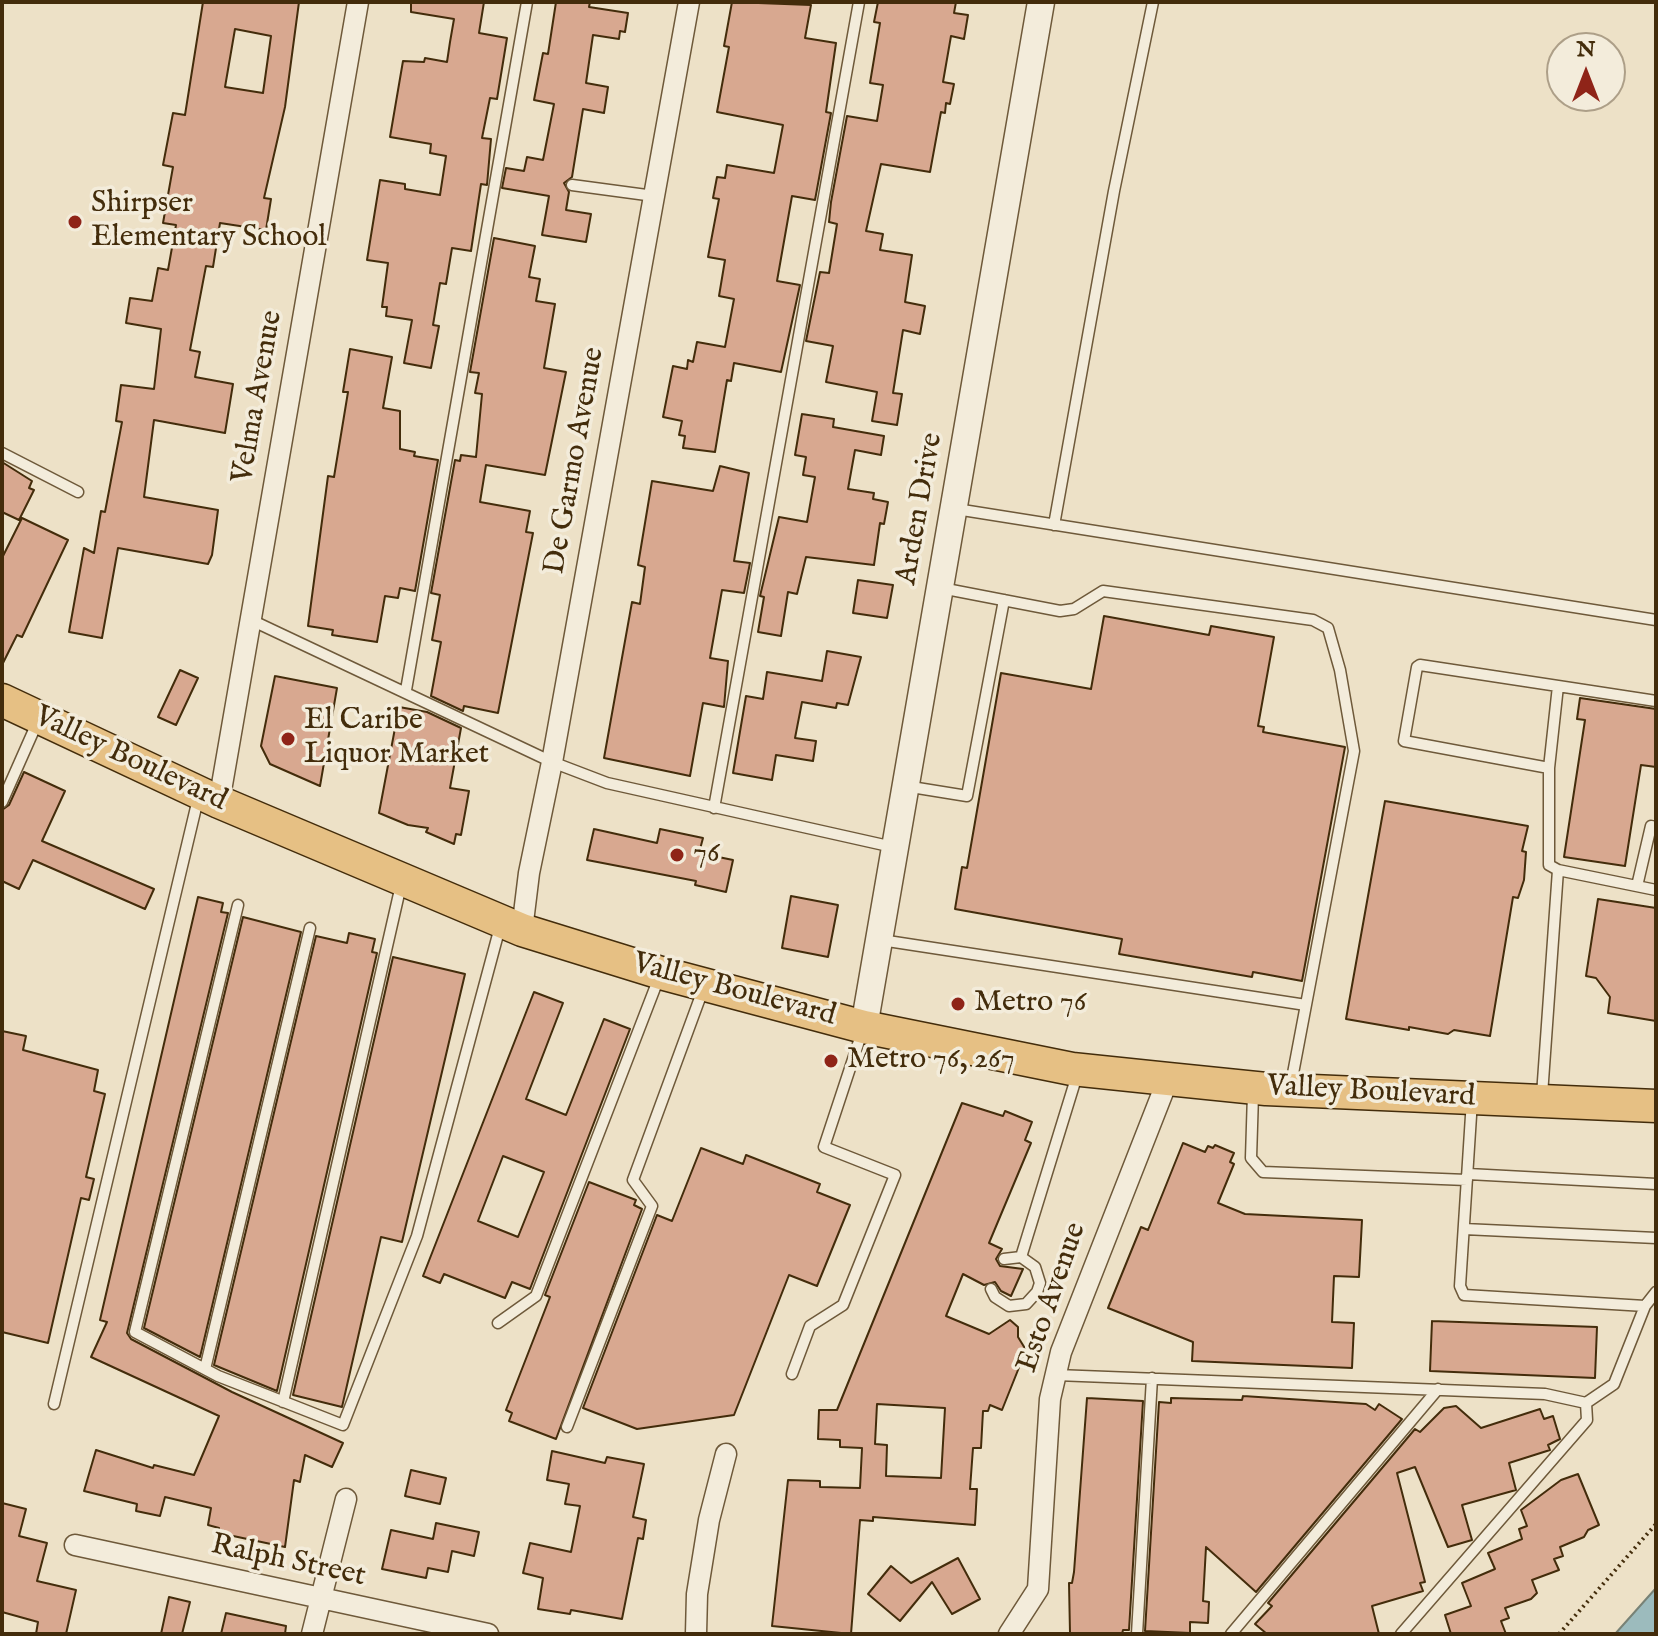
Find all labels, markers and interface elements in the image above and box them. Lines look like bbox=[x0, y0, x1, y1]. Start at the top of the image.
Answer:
north arrow bbox=[1546, 32, 1626, 112]
text: N bbox=[1576, 36, 1596, 64]
place label: Shirpser Elementary School bbox=[91, 187, 327, 258]
marker: Shirpser Elementary School bbox=[66, 213, 84, 231]
street label: Velma Avenue bbox=[226, 308, 292, 486]
street label: De Garmo Avenue bbox=[538, 345, 614, 577]
street label: Arden Drive bbox=[890, 430, 952, 588]
street label: Valley Boulevard bbox=[28, 700, 232, 820]
place label: El Caribe Liquor Market bbox=[304, 704, 489, 774]
marker: El Caribe Liquor Market bbox=[279, 730, 297, 748]
place label: 76 bbox=[693, 837, 720, 873]
marker: 76 bbox=[668, 846, 686, 864]
street label: Valley Boulevard bbox=[629, 947, 839, 1035]
place label: Metro 76 bbox=[974, 986, 1086, 1022]
marker: Metro 76 bbox=[949, 995, 967, 1013]
place label: Metro 76, 267 bbox=[847, 1043, 1015, 1079]
marker: Metro 76, 267 bbox=[822, 1052, 840, 1070]
street label: Valley Boulevard bbox=[1266, 1070, 1476, 1116]
street label: Esto Avenue bbox=[1011, 1218, 1095, 1378]
street label: Ralph Street bbox=[207, 1528, 369, 1596]

